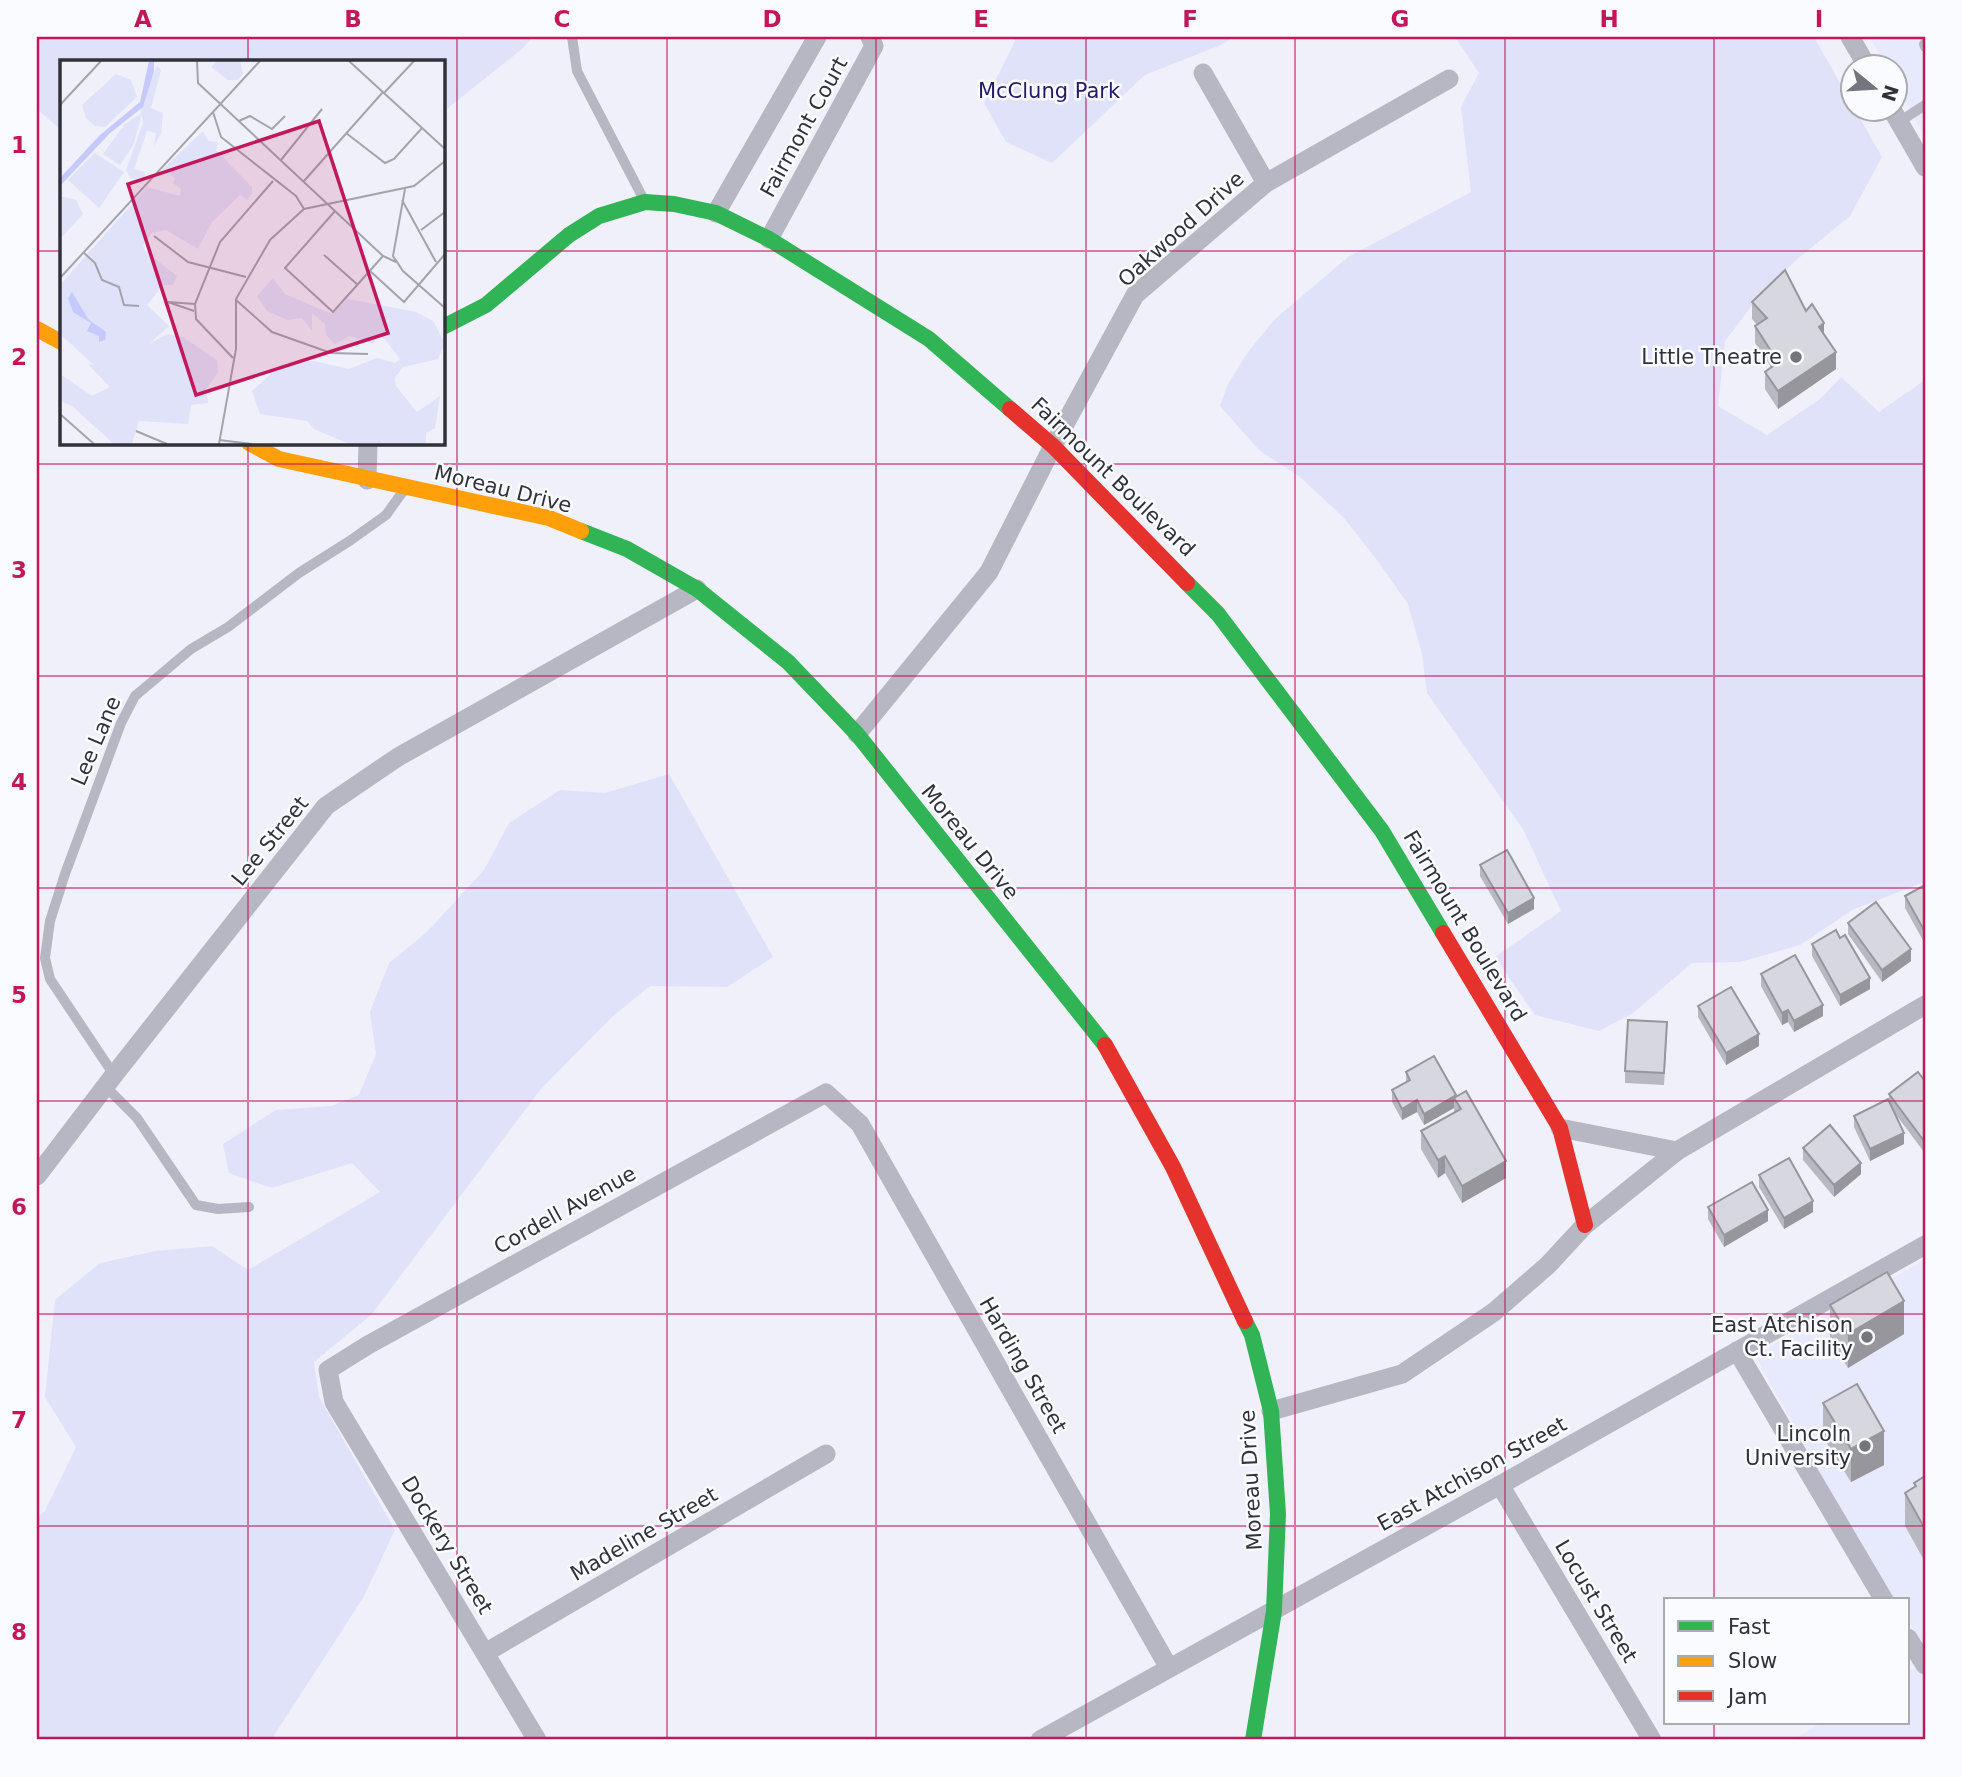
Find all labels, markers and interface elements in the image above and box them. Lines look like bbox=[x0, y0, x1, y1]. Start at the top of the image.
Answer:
text: A bbox=[134, 6, 152, 32]
text: B bbox=[344, 6, 362, 32]
text: C bbox=[554, 6, 570, 32]
text: D bbox=[762, 6, 782, 32]
text: E bbox=[973, 6, 989, 32]
text: F bbox=[1182, 6, 1198, 32]
text: G bbox=[1391, 6, 1409, 32]
text: H bbox=[1599, 6, 1619, 32]
text: I bbox=[1815, 6, 1823, 32]
north arrow bbox=[1840, 52, 1910, 122]
street label: Fairmont Court bbox=[756, 53, 852, 201]
inset map bbox=[60, 60, 444, 444]
park label: McClung Park bbox=[978, 79, 1121, 103]
text: N bbox=[1877, 82, 1903, 104]
text: 1 bbox=[11, 132, 27, 158]
street label: Oakwood Drive bbox=[1113, 166, 1249, 292]
text: 2 bbox=[11, 344, 27, 370]
place label: Little Theatre bbox=[1641, 345, 1782, 369]
marker: Little Theatre bbox=[1788, 349, 1804, 365]
street label: Fairmount Boulevard bbox=[1026, 393, 1200, 561]
street label: Moreau Drive bbox=[432, 460, 574, 518]
text: 3 bbox=[11, 557, 27, 583]
street label: Lee Lane bbox=[66, 693, 126, 789]
text: 4 bbox=[11, 769, 27, 795]
street label: Moreau Drive bbox=[916, 780, 1024, 904]
street label: Lee Street bbox=[227, 792, 313, 890]
street label: Fairmount Boulevard bbox=[1399, 826, 1531, 1026]
text: 5 bbox=[11, 982, 27, 1008]
street label: Cordell Avenue bbox=[490, 1161, 640, 1259]
text: 6 bbox=[11, 1194, 27, 1220]
street label: Harding Street bbox=[974, 1293, 1072, 1437]
place label: East Atchison Ct. Facility bbox=[1711, 1313, 1853, 1361]
marker: East Atchison Ct. Facility bbox=[1859, 1329, 1875, 1345]
text: 7 bbox=[11, 1407, 27, 1433]
street label: Moreau Drive bbox=[1235, 1409, 1267, 1551]
street label: East Atchison Street bbox=[1373, 1412, 1571, 1536]
place label: Lincoln University bbox=[1745, 1422, 1851, 1470]
marker: Lincoln University bbox=[1857, 1438, 1873, 1454]
street label: Dockery Street bbox=[396, 1472, 498, 1618]
street label: Madeline Street bbox=[566, 1482, 722, 1586]
street label: Locust Street bbox=[1550, 1535, 1642, 1667]
legend bbox=[1664, 1598, 1910, 1724]
text: Fast bbox=[1728, 1615, 1770, 1639]
text: 8 bbox=[11, 1619, 27, 1645]
text: Slow bbox=[1728, 1649, 1777, 1673]
text: Jam bbox=[1726, 1685, 1768, 1709]

